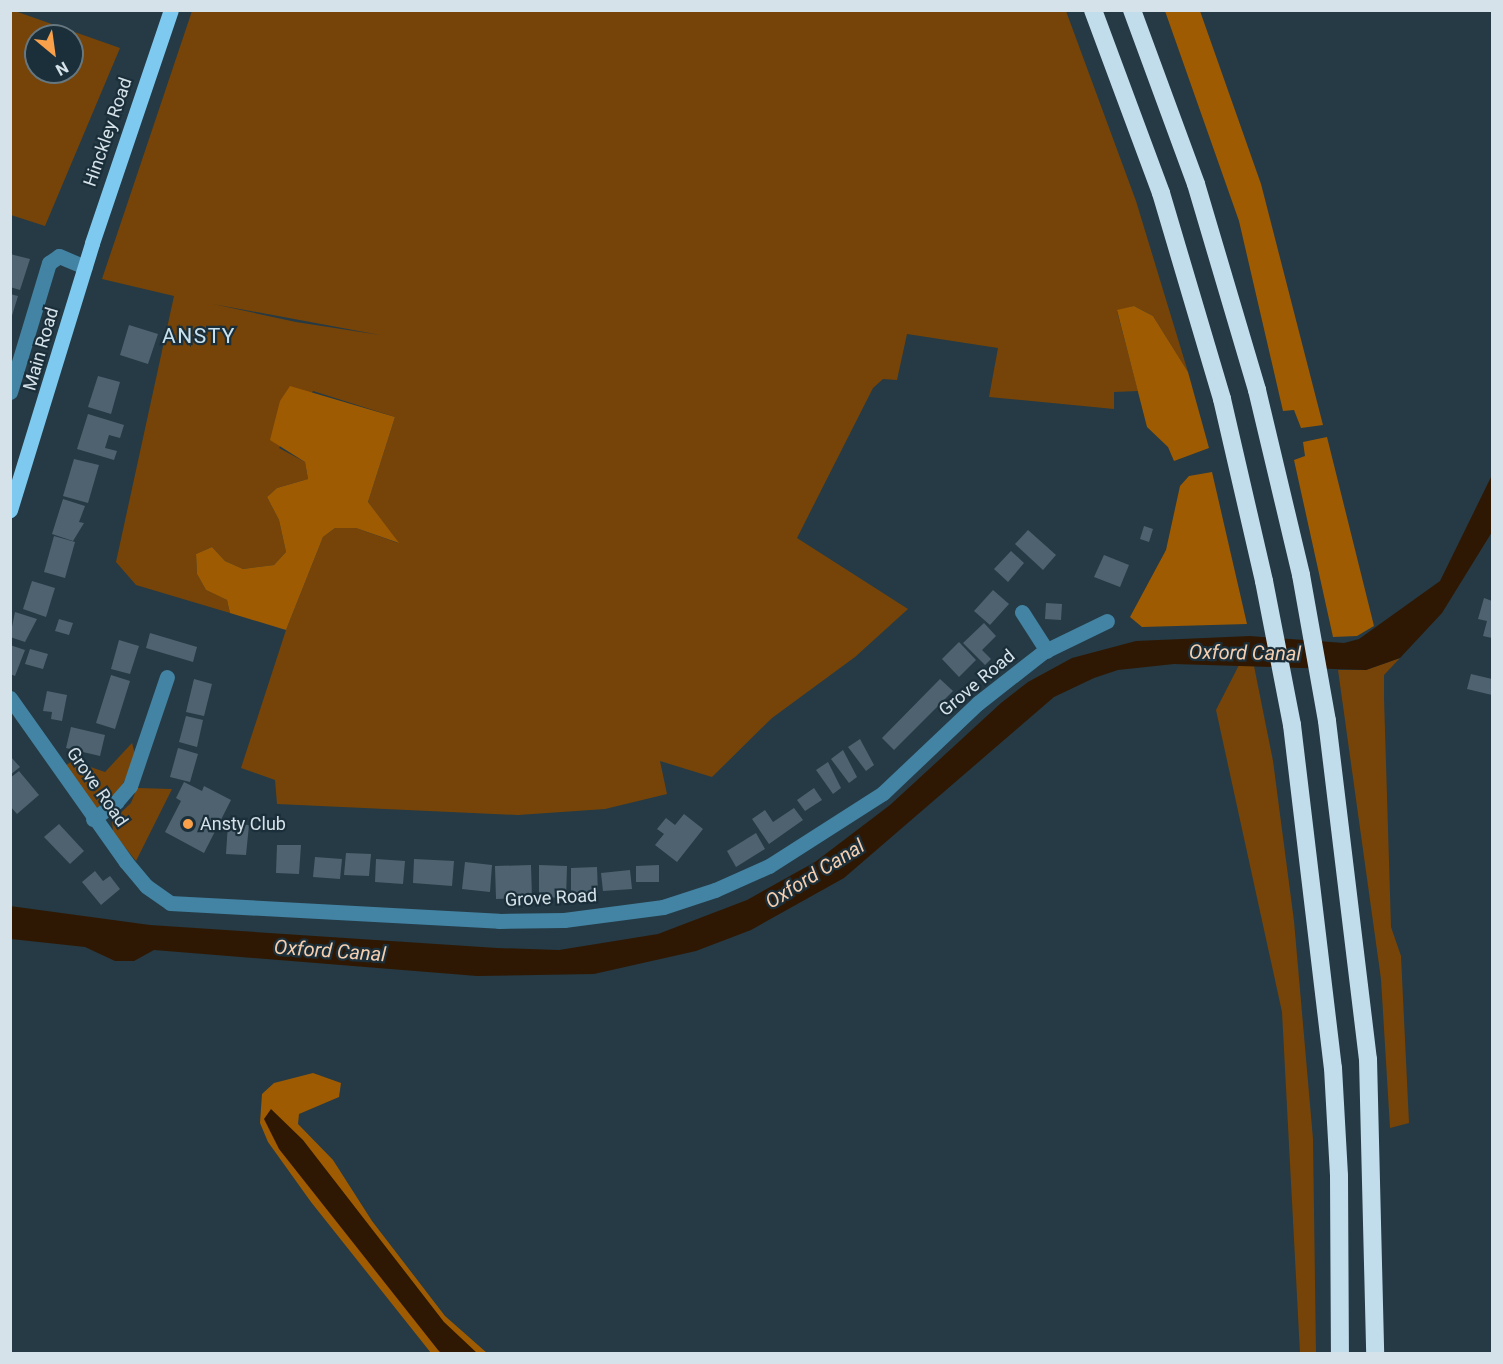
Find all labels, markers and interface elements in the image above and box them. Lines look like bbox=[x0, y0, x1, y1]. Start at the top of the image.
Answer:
north arrow bbox=[24, 24, 84, 84]
text: N bbox=[52, 57, 72, 79]
street label: Hinckley Road bbox=[79, 75, 137, 189]
street label: Main Road bbox=[19, 305, 63, 393]
district label: ANSTY bbox=[162, 323, 236, 349]
water label: Oxford Canal bbox=[1189, 640, 1301, 666]
street label: Grove Road bbox=[935, 645, 1019, 721]
street label: Grove Road bbox=[62, 743, 132, 831]
place label: Ansty Club bbox=[200, 813, 286, 835]
marker: Ansty Club bbox=[181, 817, 195, 831]
water label: Oxford Canal bbox=[761, 834, 869, 914]
street label: Grove Road bbox=[504, 885, 598, 911]
water label: Oxford Canal bbox=[273, 935, 387, 967]

